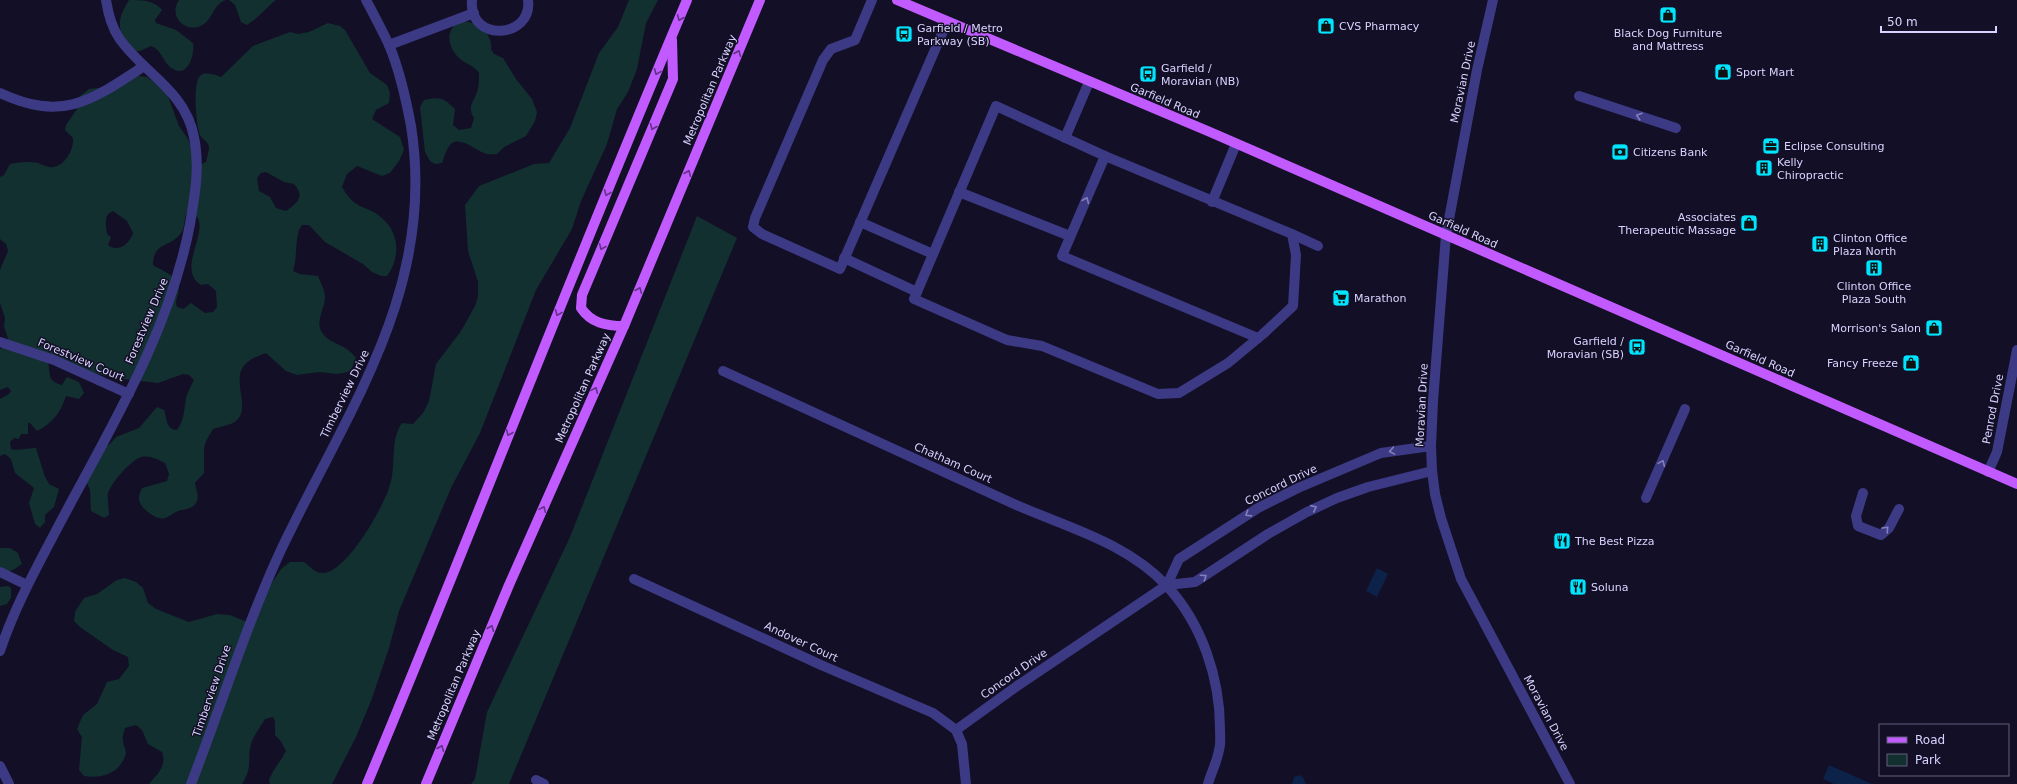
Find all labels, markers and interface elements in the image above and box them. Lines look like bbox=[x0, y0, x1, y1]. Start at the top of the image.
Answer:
shop icon: Black Dog Furniture and Mattress bbox=[1658, 5, 1678, 25]
scale bar bbox=[1881, 8, 1996, 34]
one-way arrow bbox=[676, 15, 684, 22]
text: 50 m bbox=[1887, 15, 1918, 29]
shop icon: CVS Pharmacy bbox=[1316, 16, 1336, 36]
place label: CVS Pharmacy bbox=[1339, 20, 1420, 33]
place label: Garfield / Metro Parkway (SB) bbox=[917, 22, 1003, 48]
bus stop icon: Garfield / Metro Parkway (SB) bbox=[894, 24, 914, 44]
place label: Black Dog Furniture and Mattress bbox=[1614, 27, 1722, 53]
street label: Metropolitan Parkway bbox=[681, 32, 739, 147]
street label: Moravian Drive bbox=[1448, 40, 1478, 124]
one-way arrow bbox=[733, 50, 741, 58]
place label: Garfield / Moravian (NB) bbox=[1161, 62, 1240, 88]
shop icon: Sport Mart bbox=[1713, 62, 1733, 82]
bus stop icon: Garfield / Moravian (NB) bbox=[1138, 64, 1158, 84]
place label: Sport Mart bbox=[1736, 66, 1795, 79]
one-way arrow bbox=[654, 68, 662, 76]
street label: Garfield Road bbox=[1128, 80, 1202, 122]
one-way arrow bbox=[1636, 112, 1643, 121]
one-way arrow bbox=[650, 123, 658, 131]
office icon: Eclipse Consulting bbox=[1761, 136, 1781, 156]
place label: Eclipse Consulting bbox=[1784, 140, 1885, 153]
bank icon: Citizens Bank bbox=[1610, 142, 1630, 162]
place label: Citizens Bank bbox=[1633, 146, 1708, 159]
place label: Kelly Chiropractic bbox=[1777, 156, 1843, 182]
building icon: Kelly Chiropractic bbox=[1754, 158, 1774, 178]
one-way arrow bbox=[683, 170, 691, 177]
one-way arrow bbox=[604, 189, 612, 196]
one-way arrow bbox=[1081, 197, 1089, 204]
street label: Garfield Road bbox=[1426, 209, 1500, 251]
place label: Associates Therapeutic Massage bbox=[1617, 211, 1736, 237]
shop icon: Associates Therapeutic Massage bbox=[1739, 213, 1759, 233]
place label: Clinton Office Plaza North bbox=[1833, 232, 1908, 258]
building icon: Clinton Office Plaza North bbox=[1810, 234, 1830, 254]
one-way arrow bbox=[599, 242, 607, 250]
building icon: Clinton Office Plaza South bbox=[1864, 258, 1884, 278]
street label: Forestview Drive bbox=[123, 276, 171, 366]
place label: Clinton Office Plaza South bbox=[1837, 280, 1911, 306]
one-way arrow bbox=[634, 286, 642, 294]
supermarket icon: Marathon bbox=[1331, 288, 1351, 308]
place label: Marathon bbox=[1354, 292, 1407, 305]
one-way arrow bbox=[554, 309, 562, 316]
shop icon: Morrison's Salon bbox=[1924, 318, 1944, 338]
place label: Morrison's Salon bbox=[1831, 322, 1921, 335]
street label: Metropolitan Parkway bbox=[553, 331, 613, 445]
place label: Garfield / Moravian (SB) bbox=[1547, 335, 1624, 361]
street label: Forestview Court bbox=[36, 336, 127, 384]
bus stop icon: Garfield / Moravian (SB) bbox=[1627, 337, 1647, 357]
street label: Garfield Road bbox=[1723, 338, 1797, 380]
street label: Timberview Drive bbox=[318, 348, 372, 441]
shop icon: Fancy Freeze bbox=[1901, 353, 1921, 373]
place label: Fancy Freeze bbox=[1827, 357, 1898, 370]
street label: Moravian Drive bbox=[1413, 363, 1431, 447]
street label: Penrod Drive bbox=[1980, 373, 2006, 445]
one-way arrow bbox=[590, 387, 598, 394]
one-way arrow bbox=[505, 430, 513, 437]
street label: Chatham Court bbox=[912, 440, 995, 486]
one-way arrow bbox=[1389, 447, 1395, 455]
one-way arrow bbox=[1657, 459, 1665, 467]
street label: Concord Drive bbox=[1243, 462, 1319, 508]
one-way arrow bbox=[1310, 505, 1318, 513]
one-way arrow bbox=[538, 506, 546, 513]
one-way arrow bbox=[1245, 509, 1252, 517]
one-way arrow bbox=[1882, 527, 1889, 534]
restaurant icon: The Best Pizza bbox=[1552, 531, 1572, 551]
place label: The Best Pizza bbox=[1574, 535, 1655, 548]
one-way arrow bbox=[1200, 574, 1207, 581]
restaurant icon: Soluna bbox=[1568, 577, 1588, 597]
place label: Soluna bbox=[1591, 581, 1628, 594]
street label: Andover Court bbox=[762, 619, 840, 665]
one-way arrow bbox=[486, 625, 494, 632]
street label: Metropolitan Parkway bbox=[425, 627, 483, 742]
street label: Timberview Drive bbox=[190, 643, 234, 740]
street label: Concord Drive bbox=[978, 646, 1050, 702]
street label: Moravian Drive bbox=[1521, 673, 1571, 753]
legend bbox=[1879, 724, 2009, 776]
text: Road bbox=[1915, 733, 1945, 747]
one-way arrow bbox=[436, 745, 444, 752]
text: Park bbox=[1915, 753, 1941, 767]

